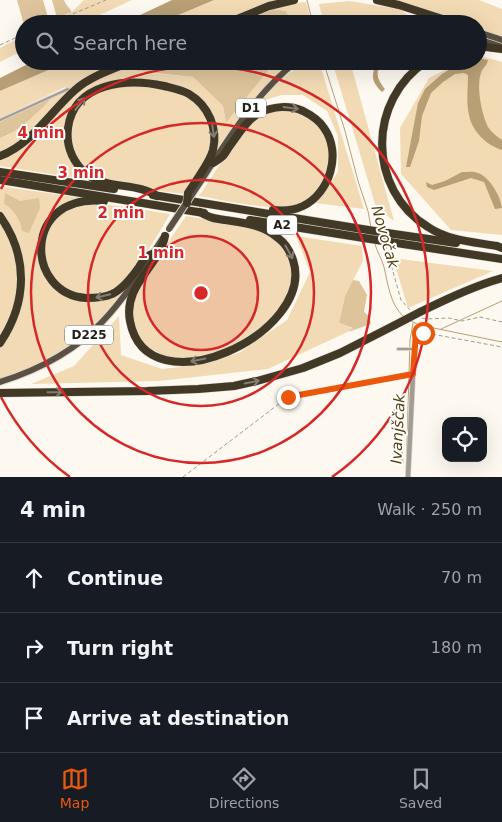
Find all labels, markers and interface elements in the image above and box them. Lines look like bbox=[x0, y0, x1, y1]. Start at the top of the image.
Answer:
search box bbox=[15, 15, 487, 70]
icon: search bbox=[33, 29, 61, 57]
text: Search here bbox=[73, 32, 187, 54]
one-way arrow bbox=[74, 98, 85, 111]
road number: D1 bbox=[236, 99, 266, 118]
one-way arrow bbox=[282, 104, 298, 114]
one-way arrow bbox=[208, 122, 218, 138]
text: 4 min bbox=[17, 124, 65, 142]
text: 3 min bbox=[57, 164, 105, 182]
water label: Novočak bbox=[367, 203, 403, 272]
text: 2 min bbox=[97, 204, 145, 222]
road number: A2 bbox=[267, 216, 297, 234]
text: 1 min bbox=[137, 244, 185, 262]
one-way arrow bbox=[284, 244, 294, 259]
centre of rings bbox=[192, 284, 210, 302]
one-way arrow bbox=[96, 292, 112, 301]
route start bbox=[412, 322, 435, 345]
road number: D225 bbox=[65, 326, 113, 344]
one-way arrow bbox=[191, 356, 207, 365]
one-way arrow bbox=[244, 377, 260, 386]
route end bbox=[277, 386, 300, 409]
one-way arrow bbox=[46, 387, 63, 397]
water label: Ivanjščak bbox=[387, 392, 409, 464]
map controls bbox=[442, 417, 487, 462]
button: locate bbox=[442, 417, 487, 462]
text: 4 min bbox=[20, 498, 86, 522]
text: Walk · 250 m bbox=[377, 500, 482, 519]
icon: ahead bbox=[20, 564, 48, 592]
text: Continue bbox=[67, 567, 163, 589]
text: 70 m bbox=[441, 568, 482, 587]
icon: right bbox=[20, 634, 48, 662]
text: Turn right bbox=[67, 637, 173, 659]
text: 180 m bbox=[431, 638, 482, 657]
icon: arrive bbox=[20, 704, 48, 732]
text: Arrive at destination bbox=[67, 707, 289, 729]
tab: Map bbox=[60, 765, 89, 811]
tab: Directions bbox=[209, 765, 279, 811]
tab: Saved bbox=[399, 765, 442, 811]

